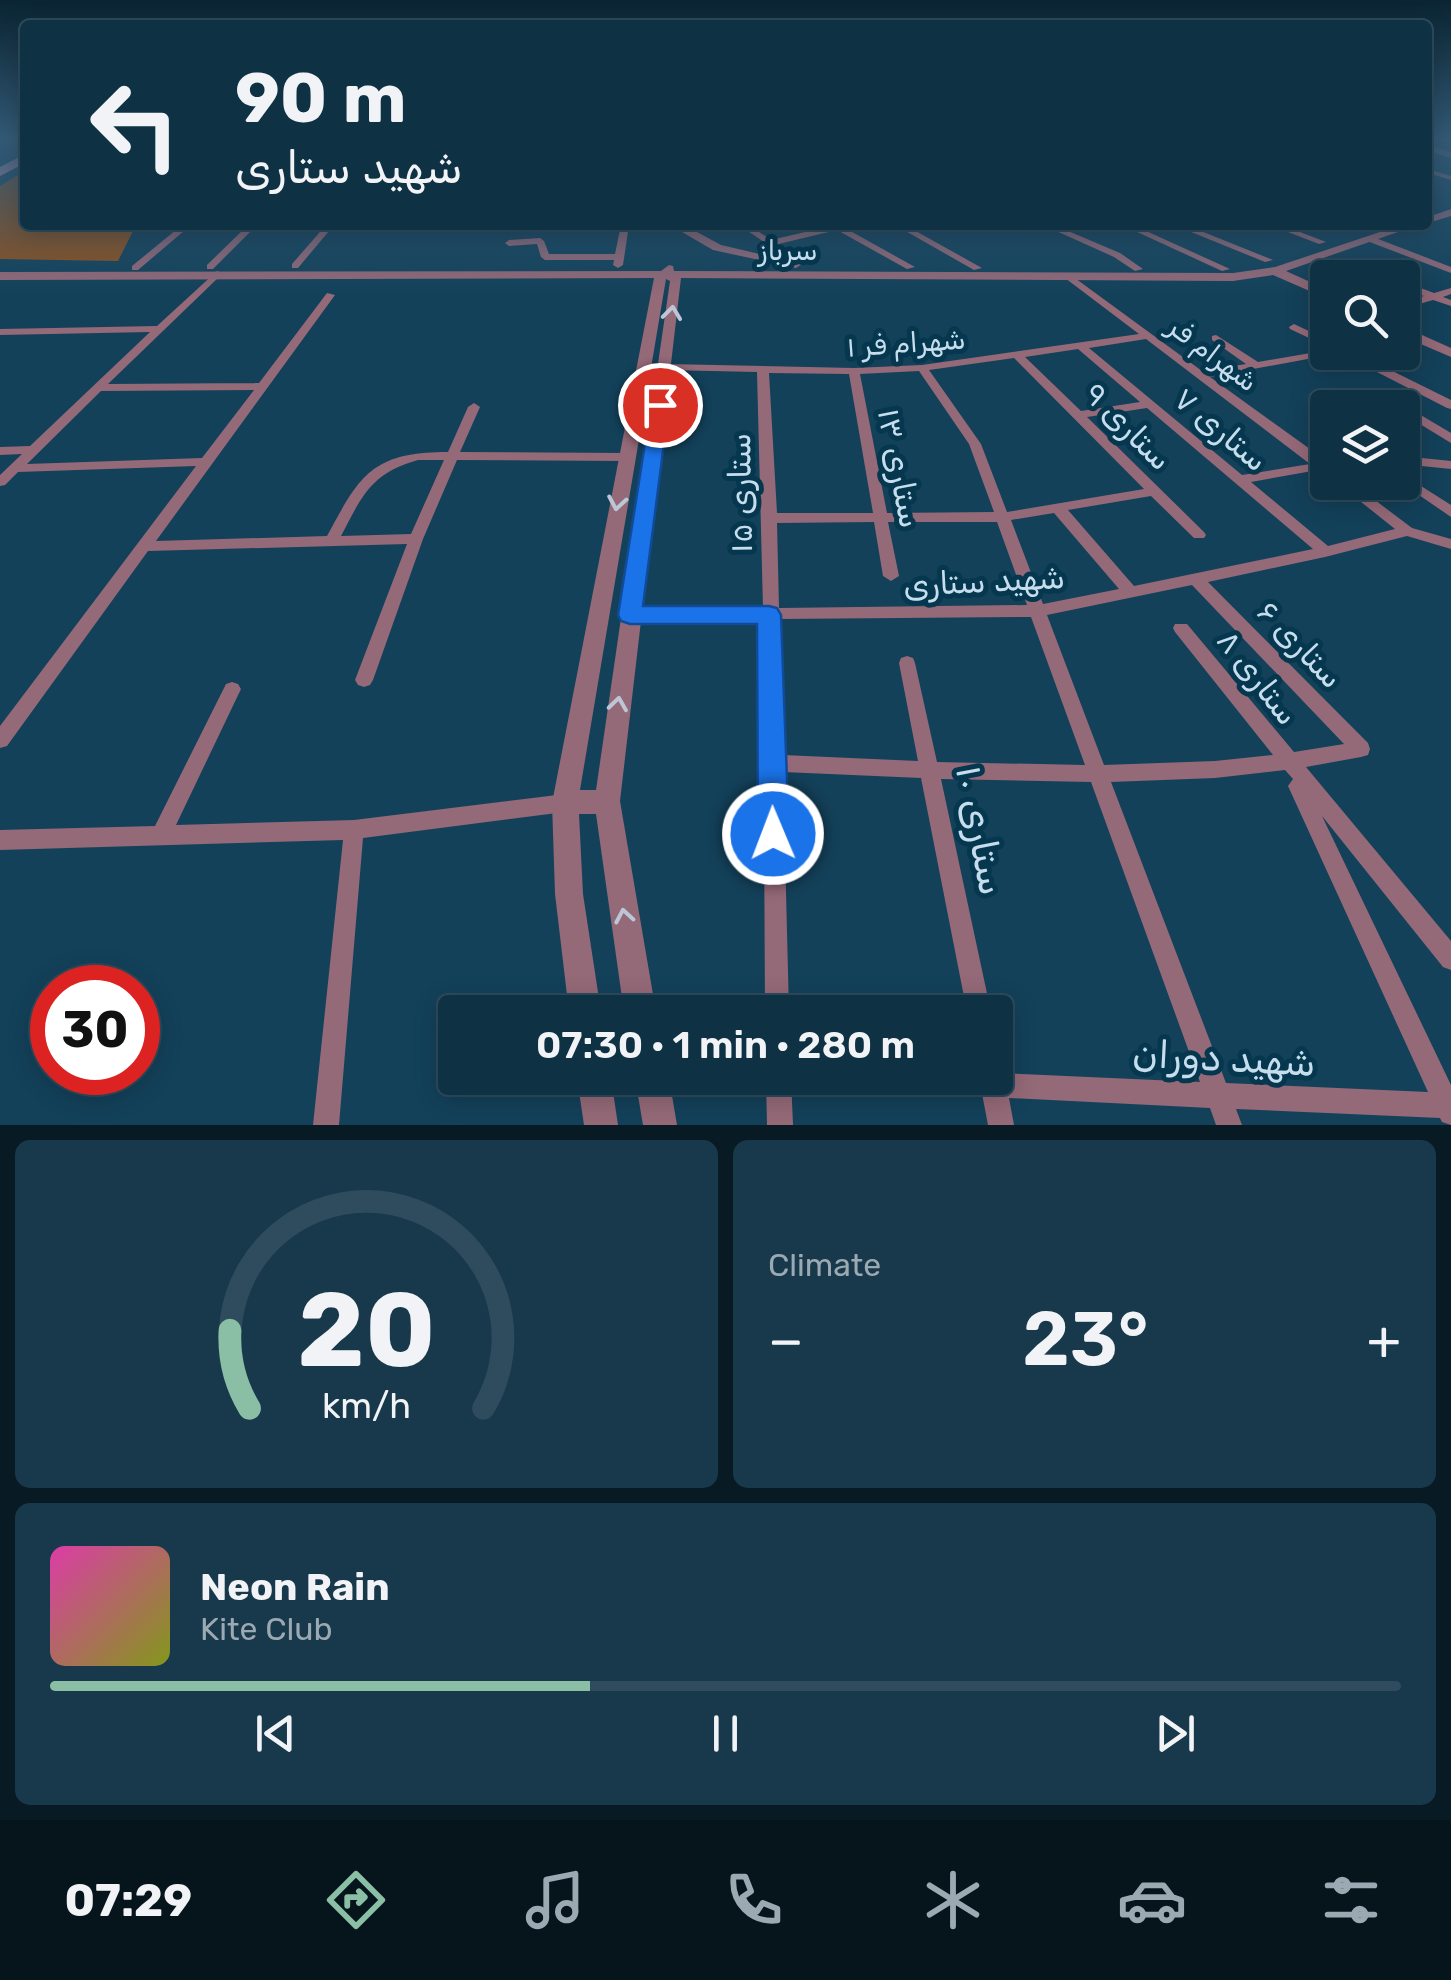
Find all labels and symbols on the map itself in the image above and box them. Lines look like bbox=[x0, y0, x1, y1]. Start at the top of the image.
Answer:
street label: سرباز bbox=[756, 234, 818, 267]
one-way arrow bbox=[661, 304, 682, 320]
street label: شهرام فر bbox=[1159, 308, 1264, 400]
street label: شهرام فر ۱ bbox=[845, 322, 967, 366]
pin bbox=[618, 363, 703, 448]
street label: ستاری ۹ bbox=[1076, 374, 1180, 478]
street label: ستاری ۷ bbox=[1166, 379, 1276, 479]
street label: ستاری ۱۳ bbox=[870, 405, 930, 531]
street label: ستاری ۱۵ bbox=[720, 433, 760, 553]
one-way arrow bbox=[607, 495, 628, 512]
street label: شهید ستاری bbox=[902, 558, 1066, 604]
street label: ستاری ۶ bbox=[1249, 592, 1351, 696]
street label: ستاری ۸ bbox=[1209, 622, 1307, 732]
one-way arrow bbox=[607, 696, 628, 712]
street label: ستاری ۱۰ bbox=[946, 761, 1016, 899]
position arrow bbox=[721, 782, 825, 886]
one-way arrow bbox=[614, 908, 635, 925]
speed limit sign: 30 bbox=[30, 965, 160, 1095]
street label: شهید دوران bbox=[1131, 1030, 1317, 1086]

